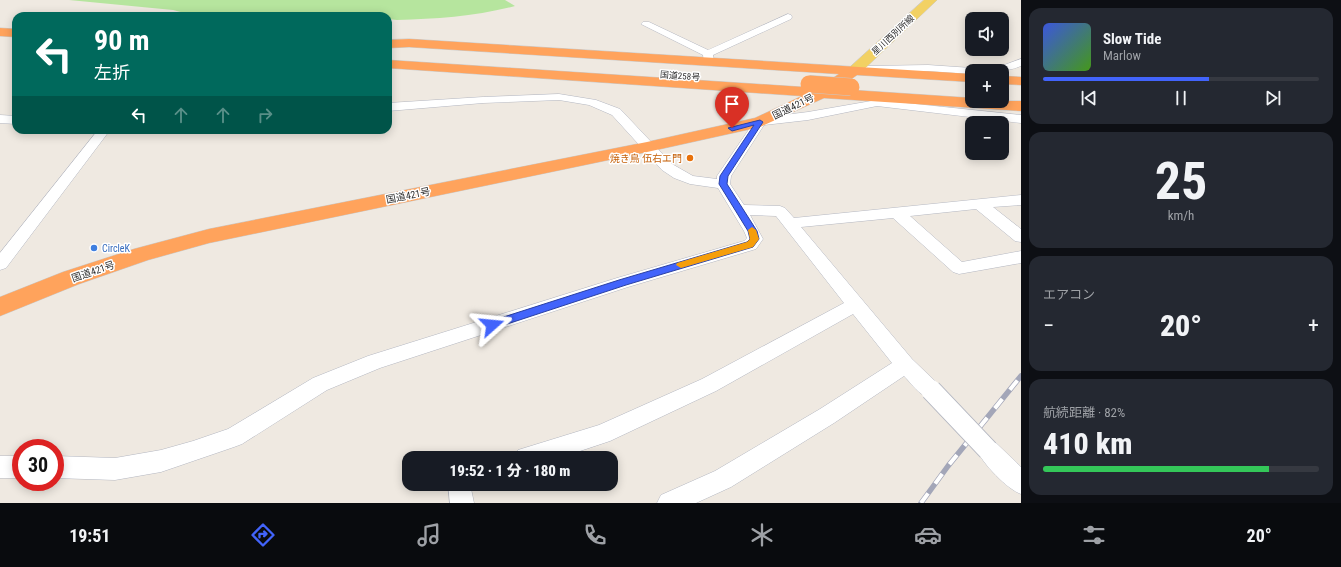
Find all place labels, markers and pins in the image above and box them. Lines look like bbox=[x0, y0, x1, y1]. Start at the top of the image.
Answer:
pin bbox=[715, 87, 749, 128]
place label: 焼き鳥 伍右エ門 bbox=[610, 153, 682, 164]
marker: 焼き鳥 伍右エ門 bbox=[685, 153, 695, 163]
marker: CircleK bbox=[89, 243, 99, 253]
place label: CircleK bbox=[102, 243, 131, 254]

